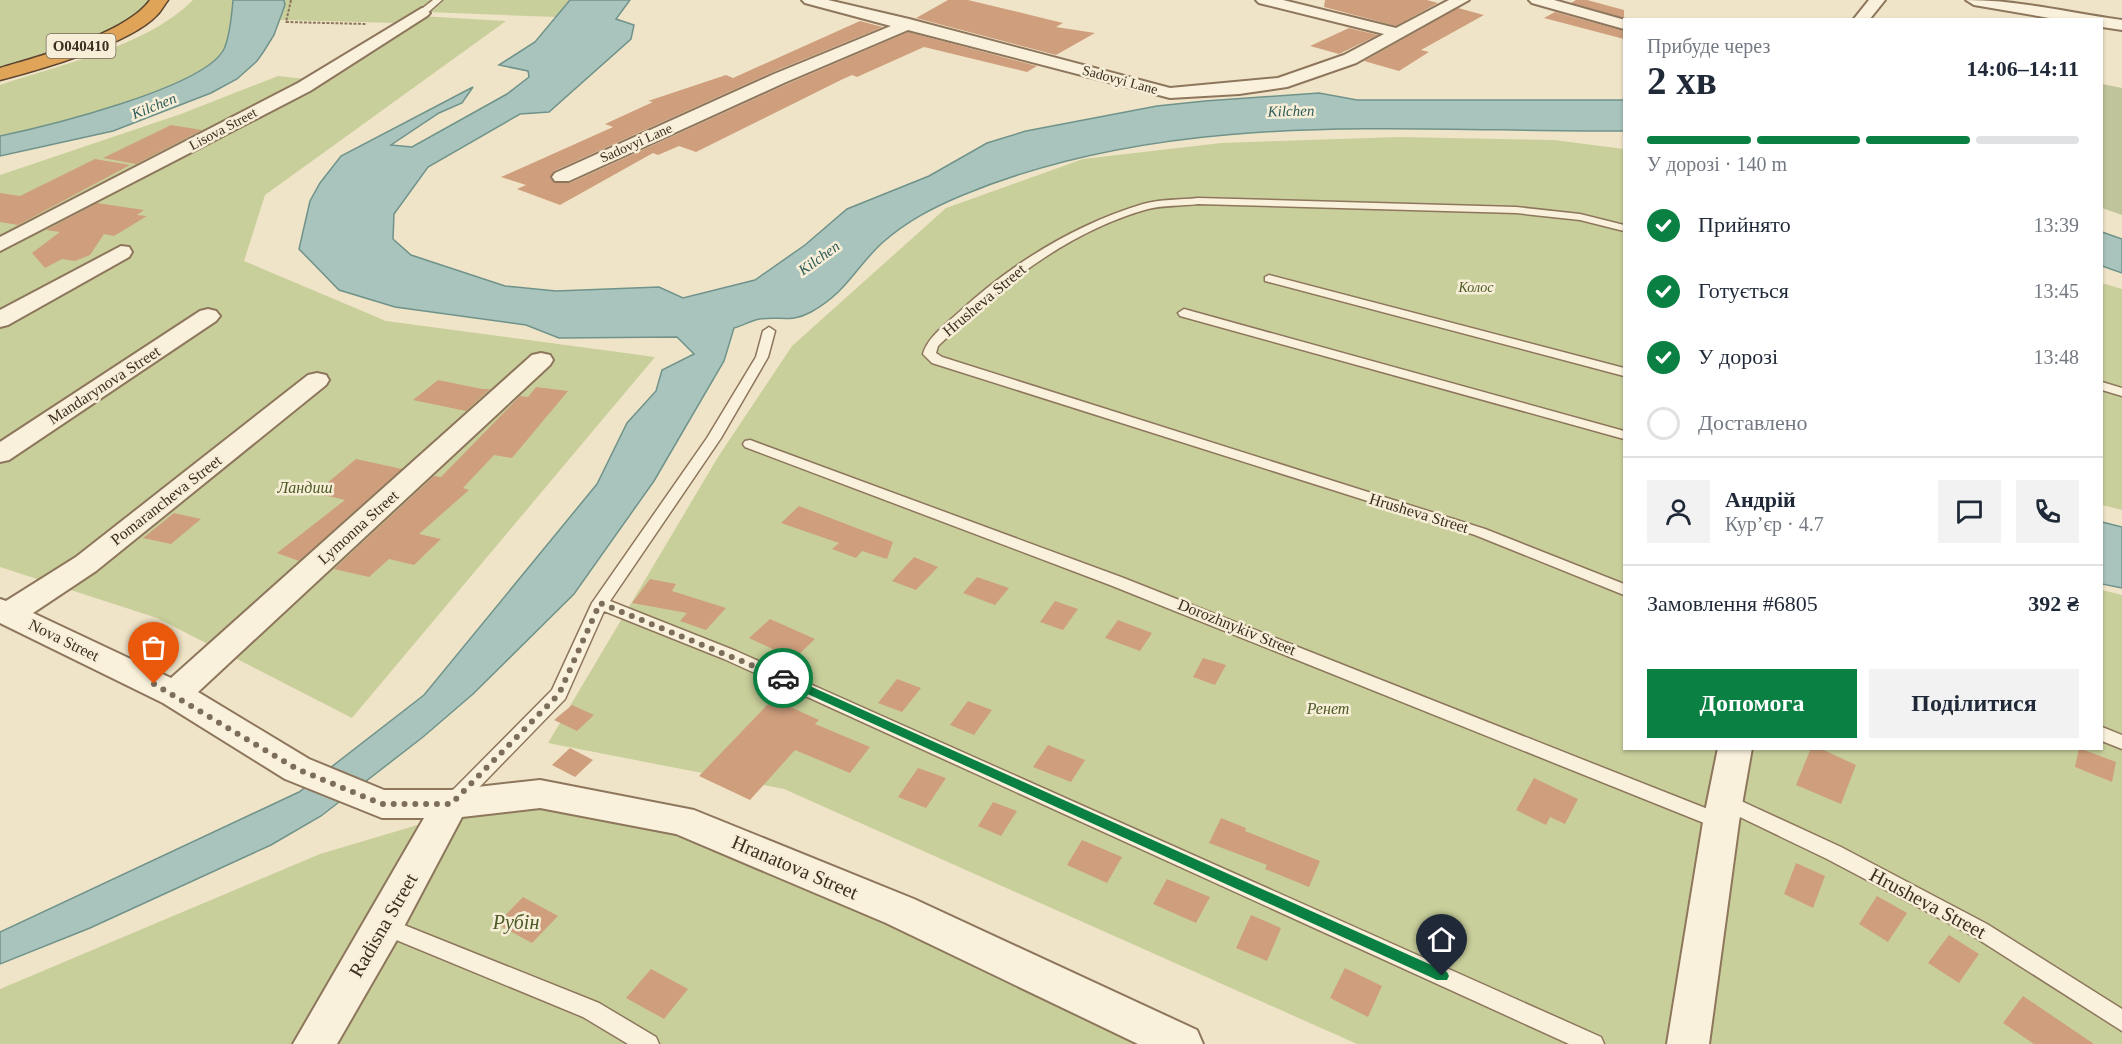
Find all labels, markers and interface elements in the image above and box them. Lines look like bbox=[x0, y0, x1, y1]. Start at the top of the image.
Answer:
road number: О040410 bbox=[46, 34, 116, 58]
text: Прибуде через bbox=[1647, 35, 1770, 57]
text: 14:06–14:11 bbox=[1967, 56, 2079, 81]
text: 2 хв bbox=[1647, 59, 1717, 102]
street label: Sadovyi Lane bbox=[1081, 63, 1159, 97]
water label: Kilchen bbox=[128, 90, 179, 123]
water label: Kilchen bbox=[1267, 103, 1314, 119]
street label: Lisova Street bbox=[187, 105, 259, 153]
street label: Sadovyi Lane bbox=[598, 120, 674, 166]
text: У дорозі · 140 m bbox=[1647, 153, 1787, 175]
icon: check bbox=[1647, 209, 1680, 242]
text: Прийнято bbox=[1698, 212, 1791, 237]
text: 13:39 bbox=[2033, 214, 2079, 236]
water label: Kilchen bbox=[795, 238, 843, 279]
street label: Hrusheva Street bbox=[939, 260, 1029, 339]
icon: check bbox=[1647, 275, 1680, 308]
text: Готується bbox=[1698, 278, 1789, 303]
park label: Колос bbox=[1458, 280, 1494, 295]
text: 13:45 bbox=[2033, 280, 2079, 302]
icon: check bbox=[1647, 341, 1680, 374]
street label: Mandarynova Street bbox=[45, 342, 164, 428]
text: У дорозі bbox=[1698, 344, 1778, 369]
text: 13:48 bbox=[2033, 346, 2079, 368]
text: Доставлено bbox=[1698, 410, 1808, 435]
street label: Pomarancheva Street bbox=[107, 451, 225, 548]
park label: Ландиш bbox=[277, 479, 332, 496]
button: person bbox=[1647, 480, 1710, 543]
button: chat bbox=[1938, 480, 2001, 543]
button: phone bbox=[2016, 480, 2079, 543]
street label: Lymonna Street bbox=[314, 486, 403, 568]
text: Андрій bbox=[1725, 487, 1796, 512]
street label: Hrusheva Street bbox=[1367, 490, 1471, 536]
text: Кур’єр · 4.7 bbox=[1725, 513, 1824, 535]
text: Замовлення #6805 bbox=[1647, 591, 1818, 616]
text: 392 ₴ bbox=[2028, 591, 2079, 616]
street label: Dorozhnykiv Street bbox=[1175, 596, 1299, 660]
street label: Nova Street bbox=[26, 616, 102, 665]
pin bbox=[128, 622, 179, 684]
icon: bag bbox=[137, 631, 170, 664]
courier bbox=[753, 648, 813, 708]
icon: car bbox=[767, 662, 800, 695]
button: Допомога bbox=[1647, 669, 1857, 738]
button: Поділитися bbox=[1869, 669, 2079, 738]
park label: Ренет bbox=[1306, 700, 1349, 717]
street label: Hranatova Street bbox=[729, 831, 862, 904]
street label: Hrusheva Street bbox=[1866, 863, 1990, 943]
street label: Radisna Street bbox=[344, 869, 422, 981]
park label: Рубін bbox=[492, 911, 539, 934]
pin bbox=[1416, 914, 1467, 976]
icon: home bbox=[1425, 923, 1458, 956]

